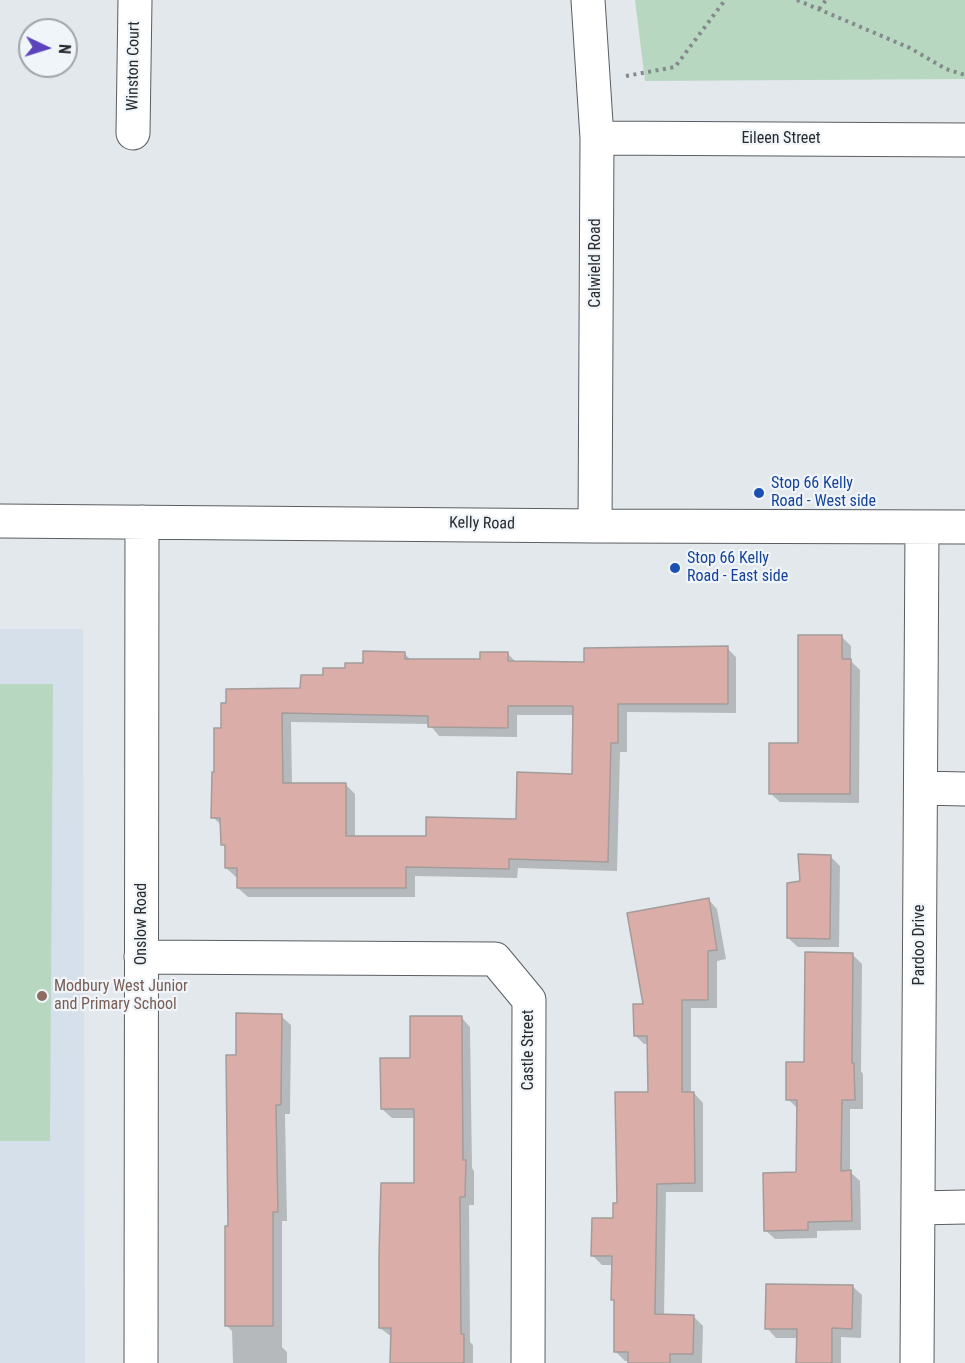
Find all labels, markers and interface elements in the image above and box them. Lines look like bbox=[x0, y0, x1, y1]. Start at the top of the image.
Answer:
north arrow bbox=[18, 18, 78, 78]
street label: Winston Court bbox=[124, 21, 144, 111]
text: N bbox=[55, 44, 74, 55]
street label: Eileen Street bbox=[741, 129, 821, 149]
street label: Calwield Road bbox=[586, 218, 606, 308]
place label: Stop 66 Kelly Road - West side bbox=[771, 474, 876, 512]
marker: Stop 66 Kelly Road - West side bbox=[752, 486, 766, 500]
street label: Kelly Road bbox=[449, 514, 515, 534]
place label: Stop 66 Kelly Road - East side bbox=[687, 549, 788, 587]
marker: Stop 66 Kelly Road - East side bbox=[668, 561, 682, 575]
street label: Onslow Road bbox=[132, 883, 152, 965]
street label: Pardoo Drive bbox=[910, 905, 930, 985]
place label: Modbury West Junior and Primary School bbox=[54, 977, 188, 1015]
marker: Modbury West Junior and Primary School bbox=[35, 989, 49, 1003]
street label: Castle Street bbox=[519, 1009, 539, 1091]

